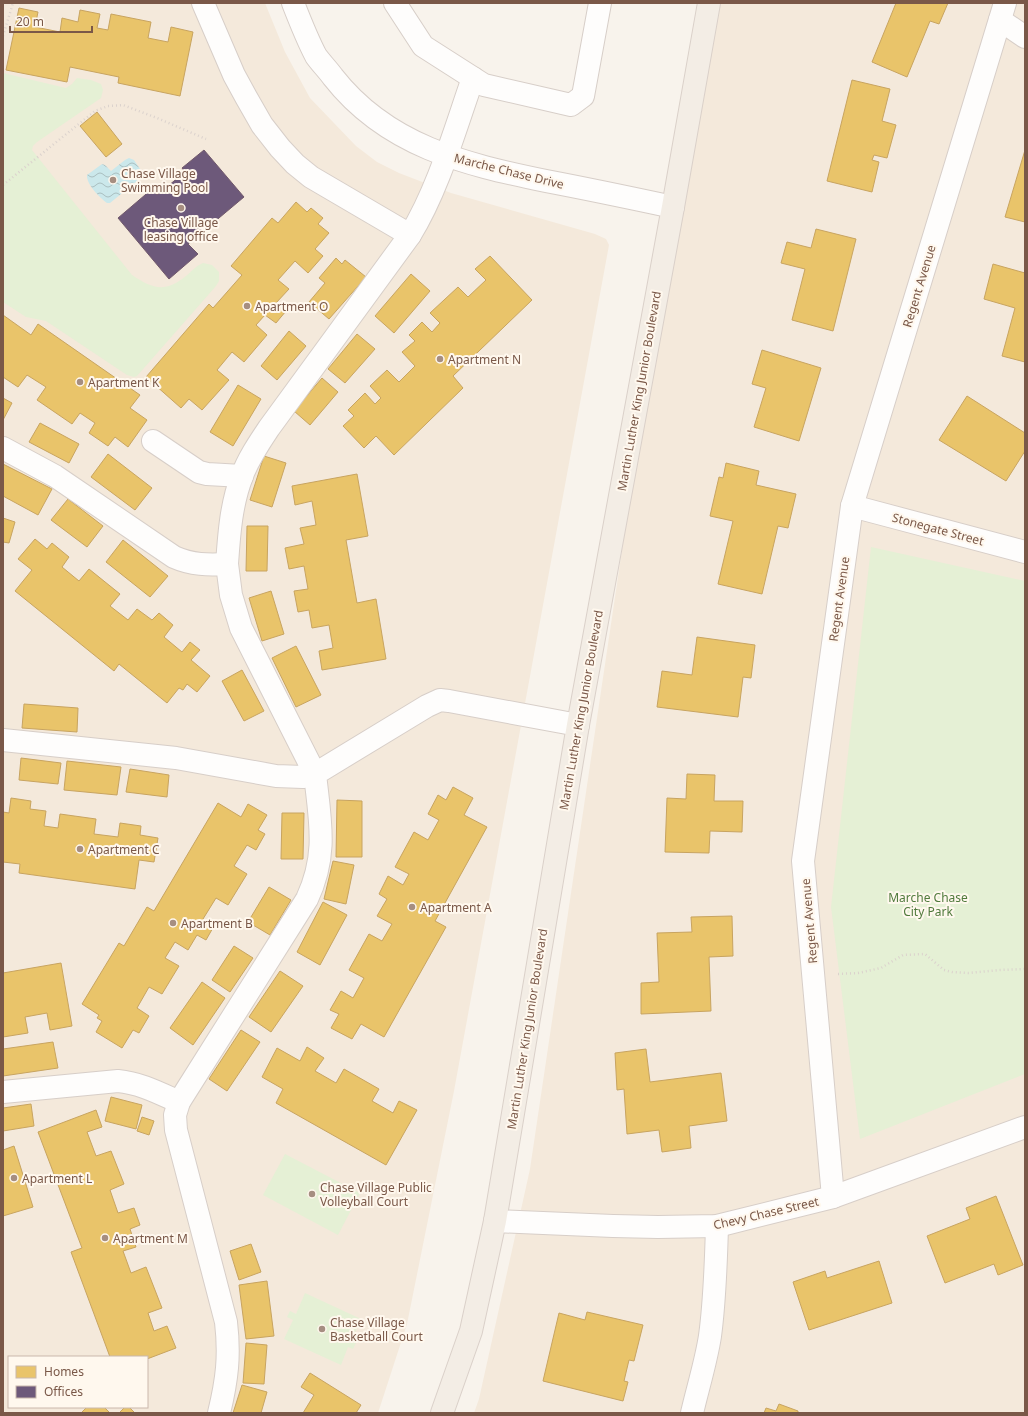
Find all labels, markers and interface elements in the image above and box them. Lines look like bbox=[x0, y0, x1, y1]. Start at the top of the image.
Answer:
scale bar bbox=[10, 8, 92, 34]
text: 20 m bbox=[16, 13, 44, 30]
street label: Marche Chase Drive bbox=[452, 149, 566, 193]
place label: Chase Village Swimming Pool bbox=[121, 165, 208, 196]
marker: Chase Village Swimming Pool bbox=[108, 175, 118, 185]
marker: Chase Village leasing office bbox=[176, 203, 186, 213]
place label: Chase Village leasing office bbox=[144, 214, 219, 245]
street label: Regent Avenue bbox=[898, 242, 940, 329]
street label: Martin Luther King Junior Boulevard bbox=[613, 290, 665, 492]
place label: Apartment O bbox=[255, 298, 328, 315]
marker: Apartment O bbox=[242, 301, 252, 311]
place label: Apartment N bbox=[448, 351, 521, 368]
marker: Apartment N bbox=[435, 354, 445, 364]
place label: Apartment K bbox=[88, 374, 160, 391]
marker: Apartment K bbox=[75, 377, 85, 387]
street label: Stonegate Street bbox=[890, 509, 986, 550]
street label: Regent Avenue bbox=[825, 555, 853, 642]
street label: Martin Luther King Junior Boulevard bbox=[555, 609, 607, 811]
place label: Apartment C bbox=[88, 841, 160, 858]
marker: Apartment C bbox=[75, 844, 85, 854]
street label: Regent Avenue bbox=[797, 878, 821, 964]
park label: Marche Chase City Park bbox=[888, 889, 968, 920]
place label: Apartment A bbox=[420, 899, 492, 916]
marker: Apartment A bbox=[407, 902, 417, 912]
place label: Apartment B bbox=[181, 915, 253, 932]
marker: Apartment B bbox=[168, 918, 178, 928]
street label: Martin Luther King Junior Boulevard bbox=[503, 927, 551, 1131]
place label: Apartment L bbox=[22, 1170, 92, 1187]
marker: Apartment L bbox=[9, 1173, 19, 1183]
place label: Chase Village Public Volleyball Court bbox=[320, 1179, 432, 1210]
marker: Chase Village Public Volleyball Court bbox=[307, 1189, 317, 1199]
street label: Chevy Chase Street bbox=[712, 1192, 821, 1233]
place label: Apartment M bbox=[113, 1230, 188, 1247]
marker: Apartment M bbox=[100, 1233, 110, 1243]
place label: Chase Village Basketball Court bbox=[330, 1314, 423, 1345]
marker: Chase Village Basketball Court bbox=[317, 1324, 327, 1334]
legend bbox=[8, 1356, 148, 1408]
text: Homes bbox=[44, 1363, 84, 1380]
text: Offices bbox=[44, 1383, 83, 1400]

